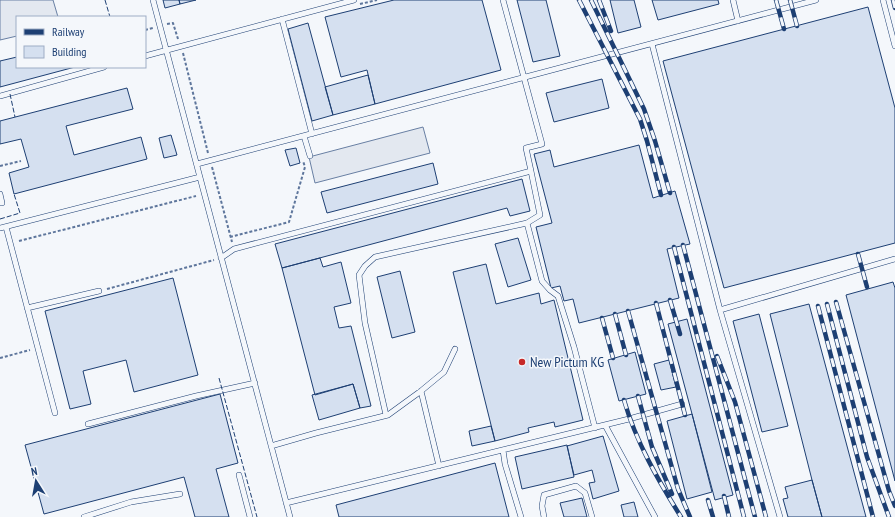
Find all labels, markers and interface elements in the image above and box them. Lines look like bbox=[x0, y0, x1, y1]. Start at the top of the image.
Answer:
legend bbox=[16, 16, 146, 68]
text: Railway bbox=[52, 24, 85, 39]
text: Building bbox=[52, 44, 87, 59]
place label: New Pictum KG bbox=[530, 353, 604, 371]
marker: New Pictum KG bbox=[517, 357, 527, 367]
north arrow bbox=[16, 461, 56, 501]
text: N bbox=[30, 464, 38, 479]

